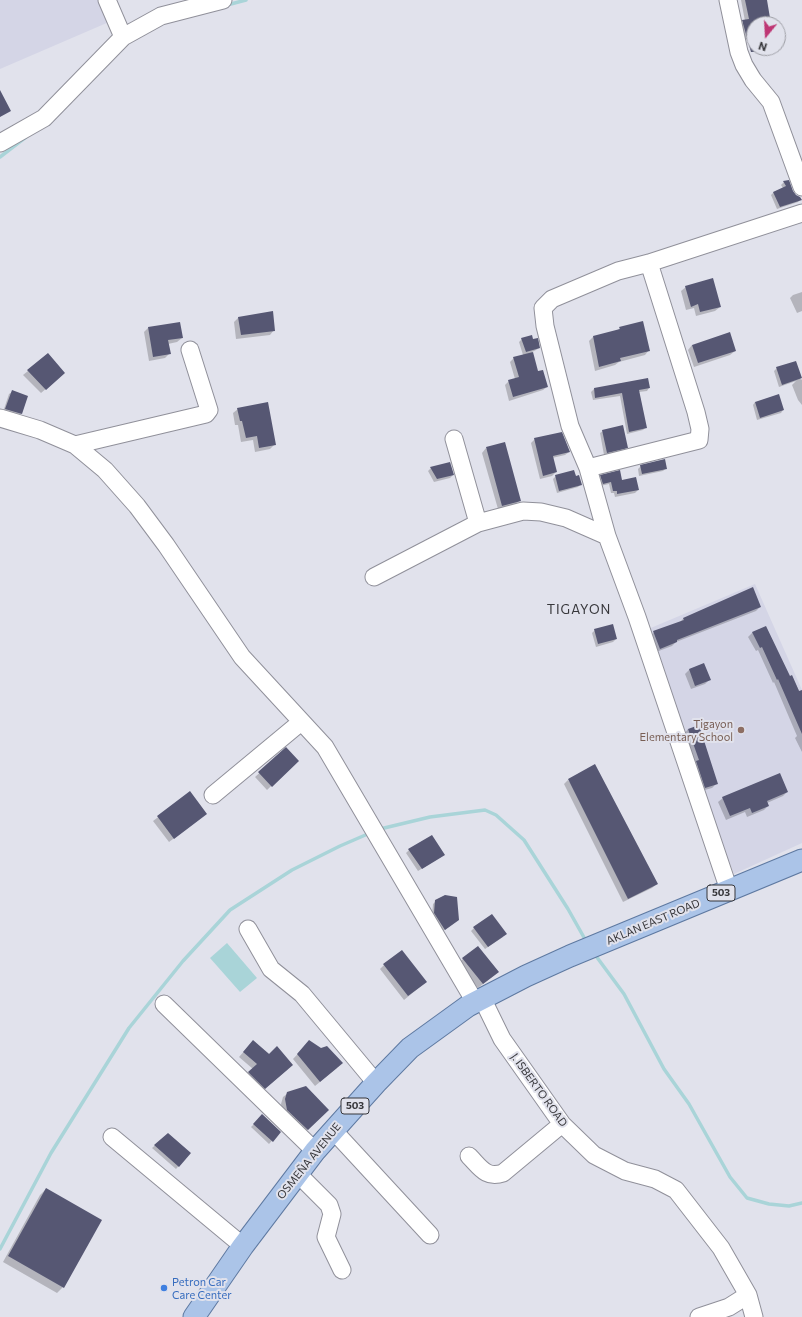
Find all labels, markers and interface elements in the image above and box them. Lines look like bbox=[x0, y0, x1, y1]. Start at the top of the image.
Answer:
north arrow bbox=[746, 16, 786, 56]
text: N bbox=[757, 39, 768, 54]
district label: TIGAYON bbox=[547, 602, 611, 618]
place label: Tigayon Elementary School bbox=[640, 717, 733, 743]
marker: Tigayon Elementary School bbox=[736, 725, 746, 735]
road number: 503 bbox=[707, 885, 735, 901]
street label: AKLAN EAST ROAD bbox=[604, 896, 702, 948]
street label: J. ISBERTO ROAD bbox=[508, 1051, 570, 1129]
road number: 503 bbox=[341, 1098, 369, 1114]
street label: OSMEÑA AVENUE bbox=[274, 1120, 344, 1202]
place label: Petron Car Care Center bbox=[172, 1275, 232, 1301]
marker: Petron Car Care Center bbox=[159, 1283, 169, 1293]

